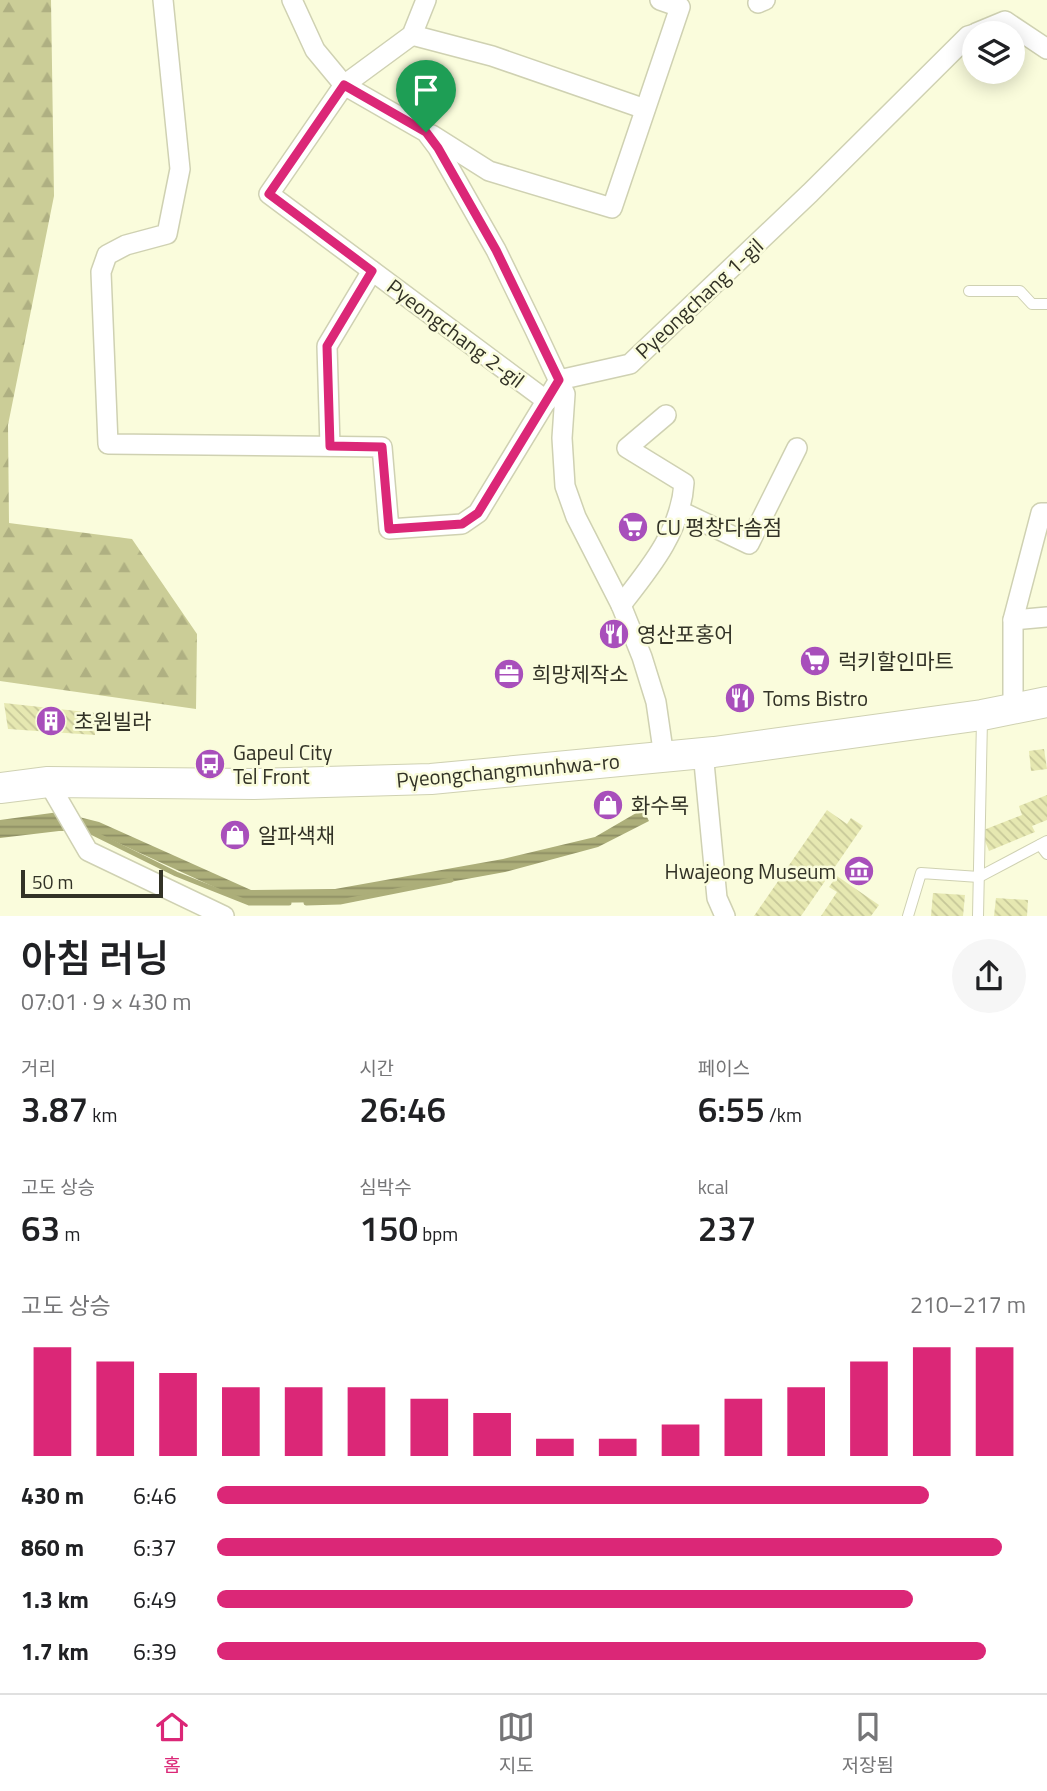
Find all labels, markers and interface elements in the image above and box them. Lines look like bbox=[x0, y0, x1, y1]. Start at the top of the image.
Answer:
map controls bbox=[962, 21, 1025, 84]
button: layers bbox=[962, 21, 1025, 84]
pin bbox=[396, 60, 456, 132]
icon: arrive bbox=[407, 71, 445, 109]
street label: Pyeongchang 1-gil bbox=[628, 230, 770, 366]
street label: Pyeongchang 2-gil bbox=[380, 271, 532, 395]
supermarket icon: CU 평창다솜점 bbox=[616, 510, 650, 544]
place label: CU 평창다솜점 bbox=[656, 511, 782, 543]
restaurant icon: 영산포홍어 bbox=[597, 617, 631, 651]
place label: 영산포홍어 bbox=[637, 618, 734, 650]
supermarket icon: 럭키할인마트 bbox=[798, 644, 832, 678]
place label: 럭키할인마트 bbox=[838, 645, 954, 677]
office icon: 희망제작소 bbox=[492, 657, 526, 691]
place label: 희망제작소 bbox=[532, 658, 629, 690]
restaurant icon: Toms Bistro bbox=[723, 681, 757, 715]
place label: Toms Bistro bbox=[763, 682, 868, 714]
building icon: 초원빌라 bbox=[34, 704, 68, 738]
place label: 초원빌라 bbox=[74, 705, 151, 737]
place label: Gapeul City Tel Front bbox=[233, 736, 332, 792]
street label: Pyeongchangmunhwa-ro bbox=[395, 744, 621, 796]
bus stop icon: Gapeul City Tel Front bbox=[193, 747, 227, 781]
shop icon: 화수목 bbox=[591, 788, 625, 822]
place label: 화수목 bbox=[631, 789, 689, 821]
shop icon: 알파색채 bbox=[218, 818, 252, 852]
place label: 알파색채 bbox=[258, 819, 335, 851]
museum icon: Hwajeong Museum bbox=[842, 854, 876, 888]
place label: Hwajeong Museum bbox=[665, 855, 836, 887]
scale bar bbox=[21, 867, 163, 899]
text: 50 m bbox=[32, 867, 73, 896]
text: 아침 러닝 bbox=[21, 929, 169, 987]
button: share bbox=[952, 939, 1026, 1013]
text: 07:01 · 9 × 430 m bbox=[21, 984, 191, 1019]
text: 거리 bbox=[21, 1053, 56, 1082]
text: 시간 bbox=[359, 1053, 394, 1082]
text: 페이스 bbox=[698, 1053, 750, 1082]
text: 3.87 bbox=[21, 1082, 88, 1136]
text: 26:46 bbox=[359, 1082, 446, 1136]
text: 6:55 bbox=[698, 1082, 765, 1136]
text: km bbox=[88, 1100, 117, 1129]
text: /km bbox=[765, 1100, 802, 1129]
text: 고도 상승 bbox=[21, 1172, 95, 1201]
text: 심박수 bbox=[359, 1172, 412, 1201]
text: kcal bbox=[698, 1172, 729, 1201]
text: 63 bbox=[21, 1201, 60, 1255]
text: 150 bbox=[359, 1201, 418, 1255]
text: 237 bbox=[698, 1201, 756, 1255]
text: m bbox=[60, 1219, 80, 1248]
text: bpm bbox=[418, 1219, 458, 1248]
text: 210–217 m bbox=[910, 1287, 1026, 1322]
text: 고도 상승 bbox=[21, 1288, 111, 1323]
text: 430 m bbox=[21, 1478, 84, 1513]
text: 6:46 bbox=[133, 1478, 177, 1513]
text: 860 m bbox=[21, 1530, 84, 1565]
text: 6:37 bbox=[133, 1530, 177, 1565]
text: 1.3 km bbox=[21, 1582, 89, 1617]
text: 6:49 bbox=[133, 1582, 177, 1617]
text: 1.7 km bbox=[21, 1634, 89, 1669]
text: 6:39 bbox=[133, 1634, 177, 1669]
tab: 홈 bbox=[153, 1708, 191, 1779]
tab: 지도 bbox=[497, 1708, 535, 1779]
tab: 저장됨 bbox=[841, 1708, 894, 1779]

